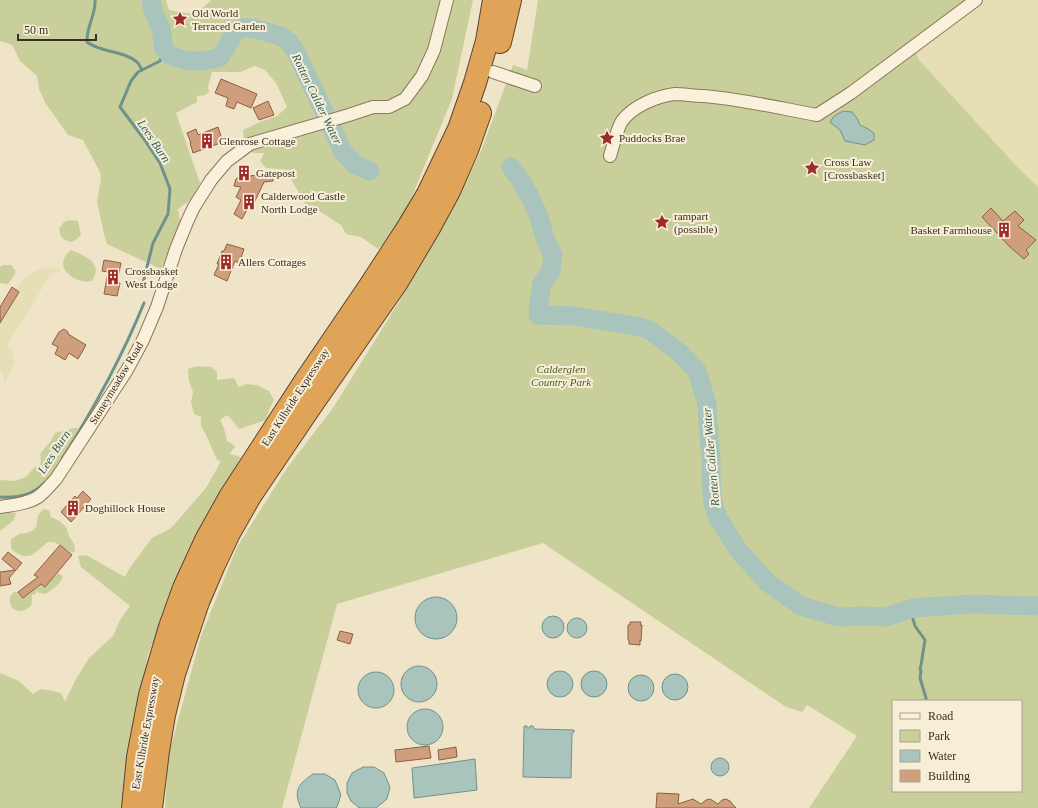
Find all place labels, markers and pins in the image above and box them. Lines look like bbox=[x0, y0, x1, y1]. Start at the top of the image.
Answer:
place label: Old World Terraced Garden bbox=[192, 7, 266, 32]
place icon: Old World Terraced Garden bbox=[171, 10, 189, 28]
place icon: Puddocks Brae bbox=[598, 129, 616, 147]
building icon: Glenrose Cottage bbox=[198, 132, 216, 150]
place label: Puddocks Brae bbox=[619, 132, 685, 144]
place label: Glenrose Cottage bbox=[219, 135, 296, 147]
place label: Cross Law [Crossbasket] bbox=[824, 156, 885, 181]
place icon: Cross Law [Crossbasket] bbox=[803, 159, 821, 177]
building icon: Gatepost bbox=[235, 164, 253, 182]
place label: Gatepost bbox=[256, 167, 295, 179]
place label: Calderwood Castle North Lodge bbox=[261, 190, 345, 215]
building icon: Calderwood Castle North Lodge bbox=[240, 193, 258, 211]
place label: rampart (possible) bbox=[674, 210, 718, 236]
place icon: rampart (possible) bbox=[653, 213, 671, 231]
building icon: Basket Farmhouse bbox=[995, 221, 1013, 239]
place label: Basket Farmhouse bbox=[910, 224, 992, 236]
building icon: Allers Cottages bbox=[217, 253, 235, 271]
place label: Allers Cottages bbox=[238, 256, 306, 268]
place label: Crossbasket West Lodge bbox=[125, 265, 178, 290]
building icon: Crossbasket West Lodge bbox=[104, 268, 122, 286]
building icon: Doghillock House bbox=[64, 499, 82, 517]
place label: Doghillock House bbox=[85, 502, 165, 514]

